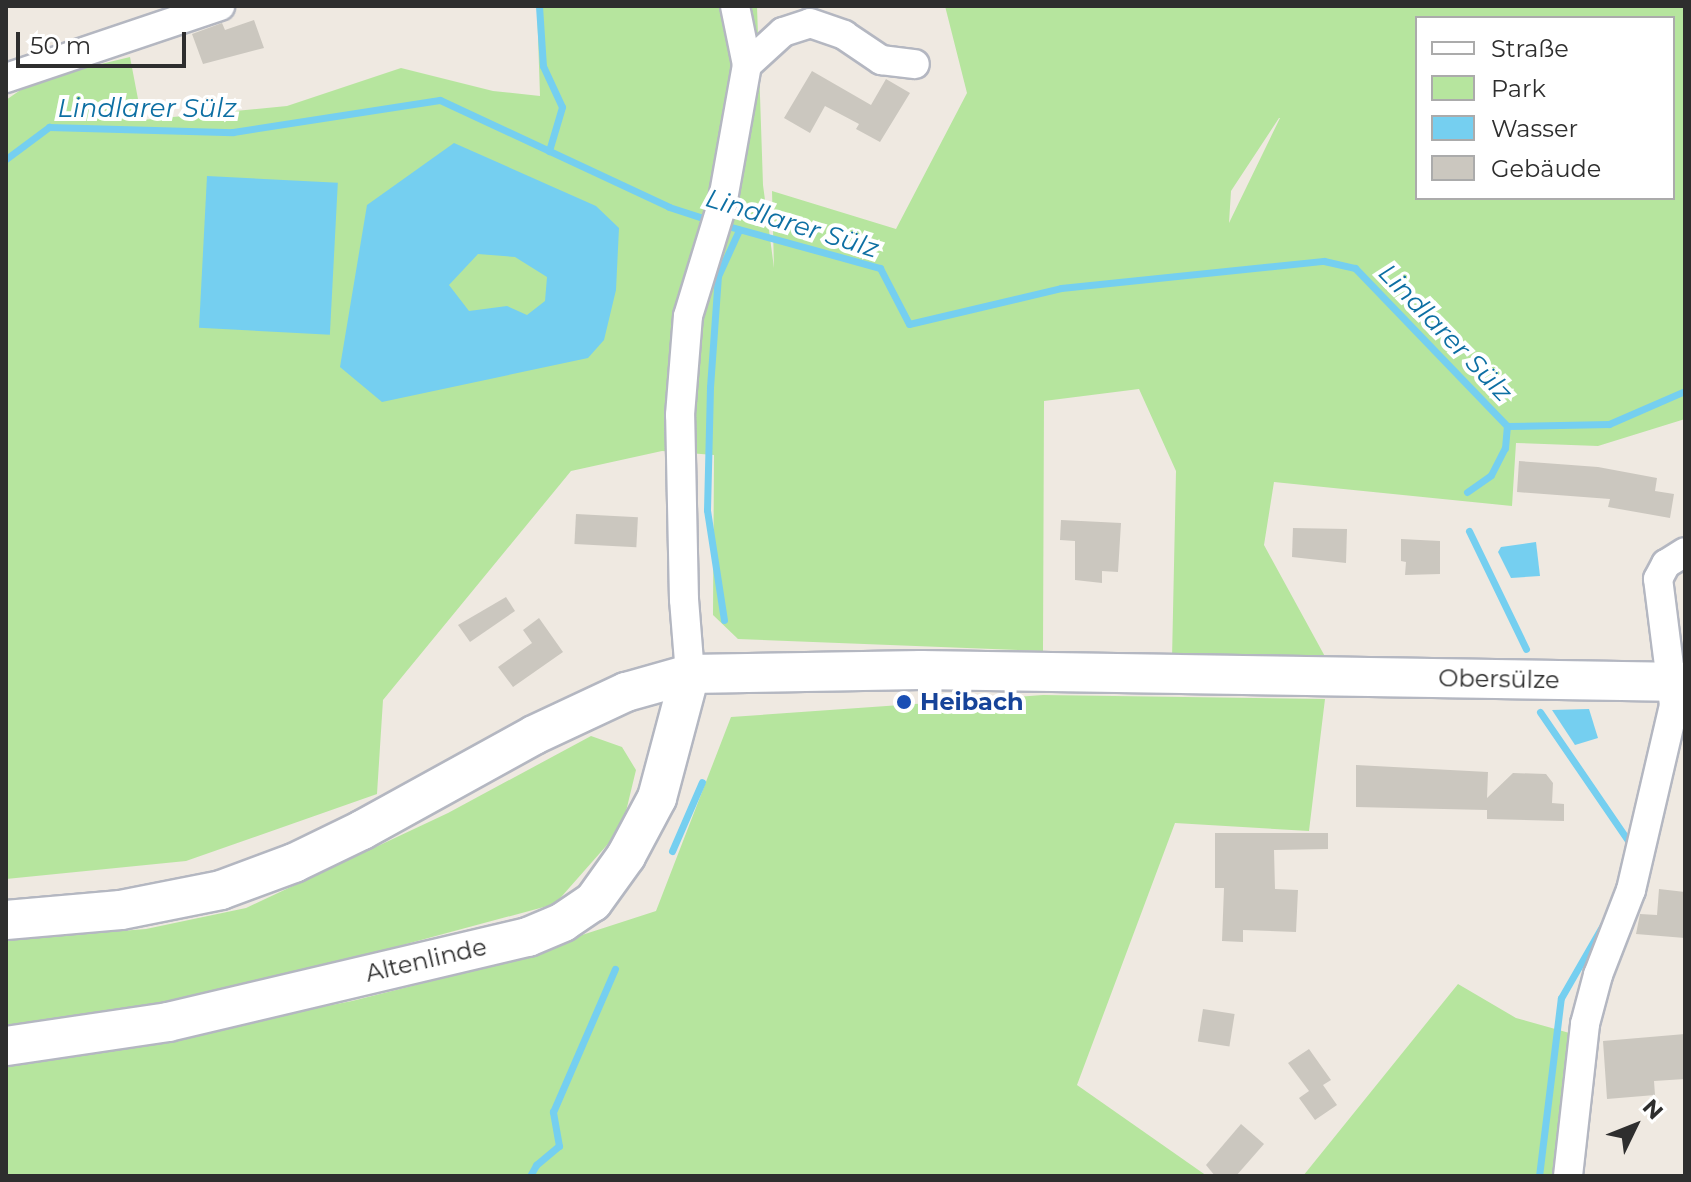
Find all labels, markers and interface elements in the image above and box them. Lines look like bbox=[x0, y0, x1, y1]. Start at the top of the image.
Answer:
scale bar bbox=[20, 16, 190, 66]
legend bbox=[1415, 16, 1675, 200]
text: 50 m bbox=[30, 31, 91, 60]
text: Straße bbox=[1491, 34, 1569, 63]
text: Park bbox=[1491, 74, 1546, 103]
water label: Lindlarer Sülz bbox=[58, 93, 236, 125]
text: Wasser bbox=[1491, 114, 1578, 143]
text: Gebäude bbox=[1491, 154, 1601, 183]
water label: Lindlarer Sülz bbox=[702, 183, 882, 265]
water label: Lindlarer Sülz bbox=[1372, 258, 1518, 408]
street label: Obersülze bbox=[1438, 664, 1560, 694]
place label: Heibach bbox=[920, 688, 1024, 716]
marker: Heibach bbox=[895, 693, 913, 711]
street label: Altenlinde bbox=[363, 932, 489, 988]
north arrow bbox=[1595, 1086, 1675, 1166]
text: N bbox=[1637, 1094, 1669, 1125]

